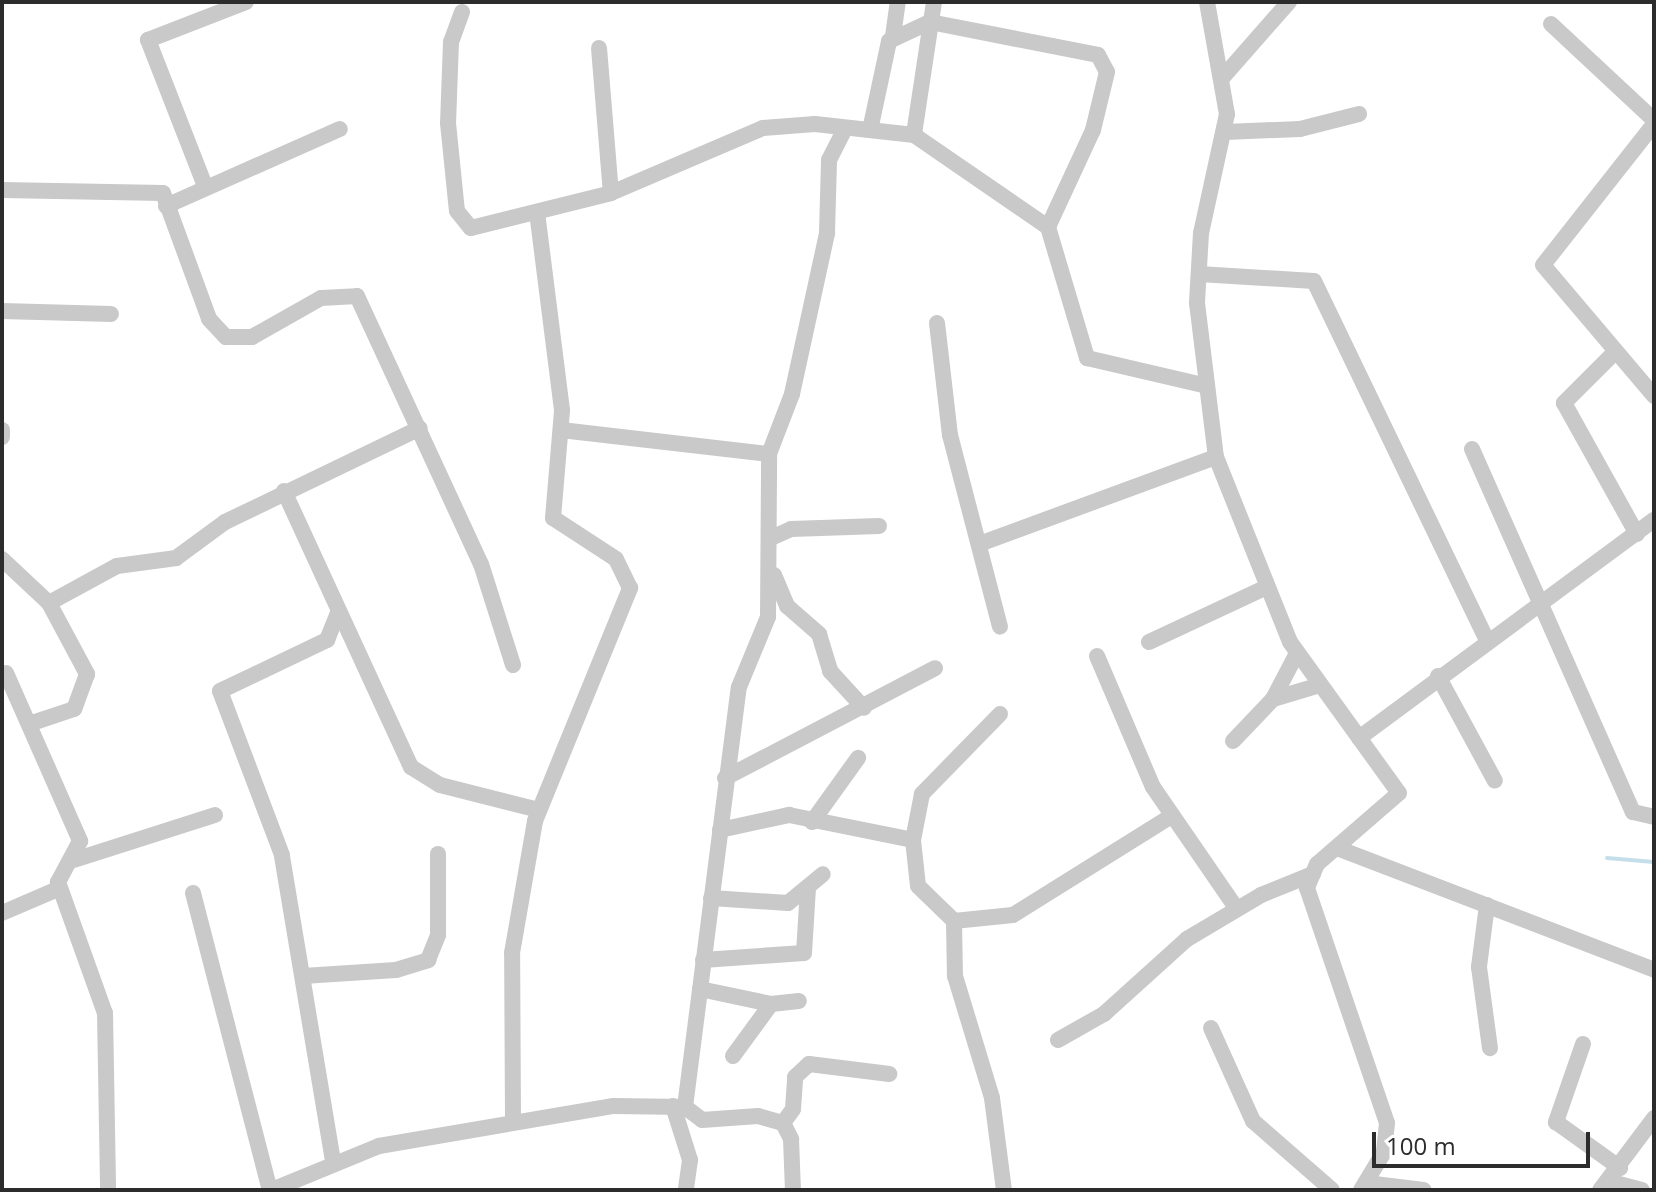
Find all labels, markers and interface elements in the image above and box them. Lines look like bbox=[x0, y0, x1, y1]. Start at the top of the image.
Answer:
scale bar bbox=[1376, 1116, 1594, 1166]
text: 100 m bbox=[1386, 1129, 1456, 1162]

